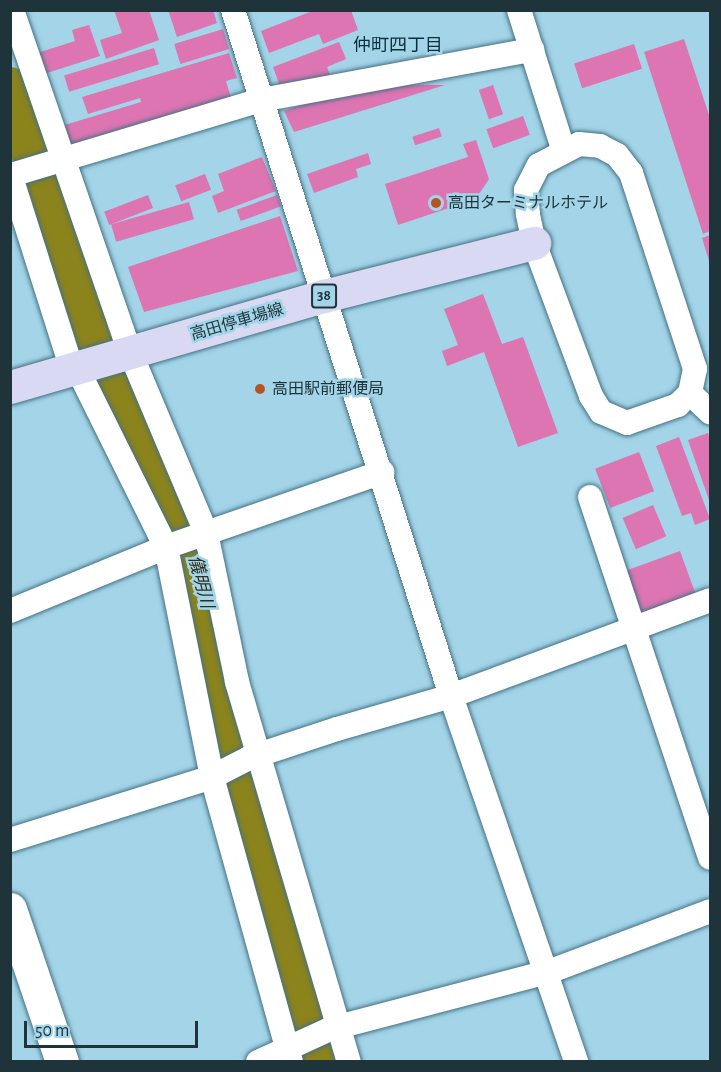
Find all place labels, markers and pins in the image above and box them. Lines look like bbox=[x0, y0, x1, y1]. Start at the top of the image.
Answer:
place label: 高田ターミナルホテル bbox=[448, 193, 608, 213]
marker: 高田ターミナルホテル bbox=[429, 196, 443, 210]
place label: 高田駅前郵便局 bbox=[272, 379, 384, 399]
marker: 高田駅前郵便局 bbox=[253, 382, 267, 396]

